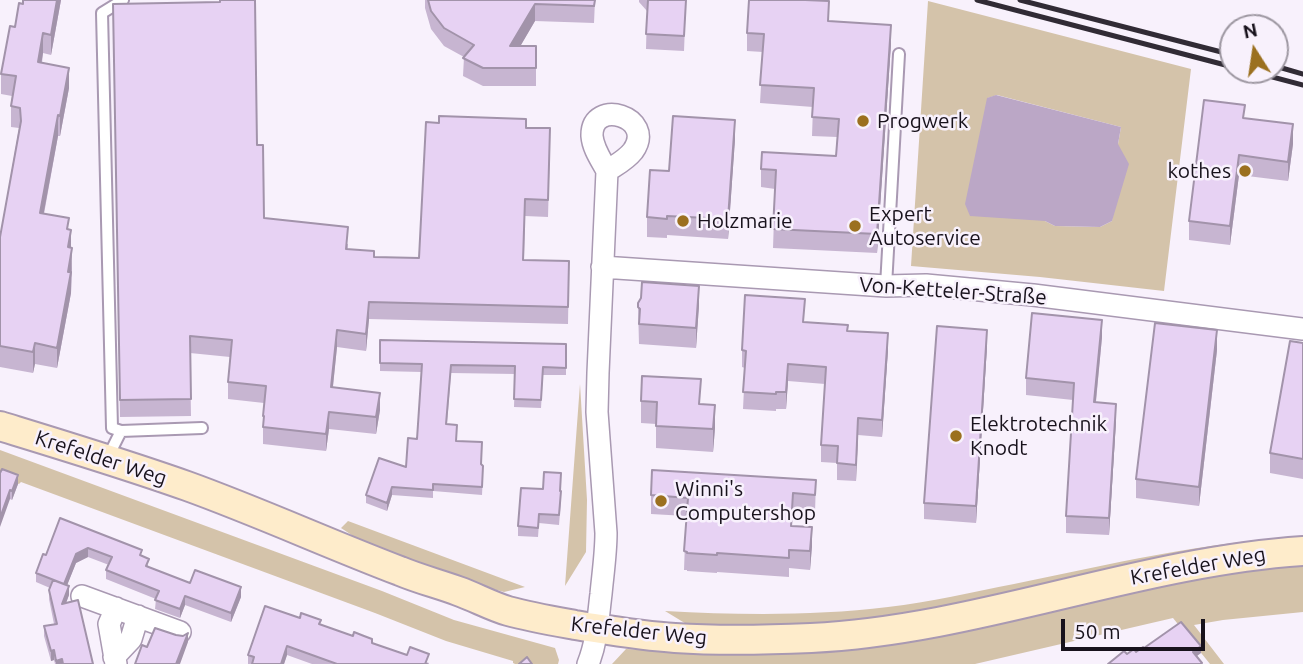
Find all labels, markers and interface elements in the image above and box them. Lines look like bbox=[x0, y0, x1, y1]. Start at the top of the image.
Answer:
north arrow bbox=[1219, 14, 1289, 84]
text: N bbox=[1241, 18, 1259, 43]
place label: Progwerk bbox=[877, 108, 968, 134]
marker: Progwerk bbox=[855, 113, 871, 129]
place label: kothes bbox=[1168, 158, 1231, 184]
marker: kothes bbox=[1237, 163, 1253, 179]
place label: Expert Autoservice bbox=[869, 201, 981, 251]
place label: Holzmarie bbox=[697, 208, 793, 234]
marker: Holzmarie bbox=[675, 213, 691, 229]
marker: Expert Autoservice bbox=[847, 218, 863, 234]
street label: Von-Ketteler-Straße bbox=[858, 272, 1048, 310]
place label: Elektrotechnik Knodt bbox=[970, 411, 1107, 461]
street label: Krefelder Weg bbox=[32, 425, 170, 491]
marker: Elektrotechnik Knodt bbox=[948, 428, 964, 444]
place label: Winni's Computershop bbox=[675, 476, 816, 526]
marker: Winni's Computershop bbox=[653, 493, 669, 509]
street label: Krefelder Weg bbox=[1128, 542, 1268, 590]
scale bar bbox=[1065, 604, 1208, 648]
street label: Krefelder Weg bbox=[570, 611, 708, 651]
text: 50 m bbox=[1074, 619, 1121, 643]

